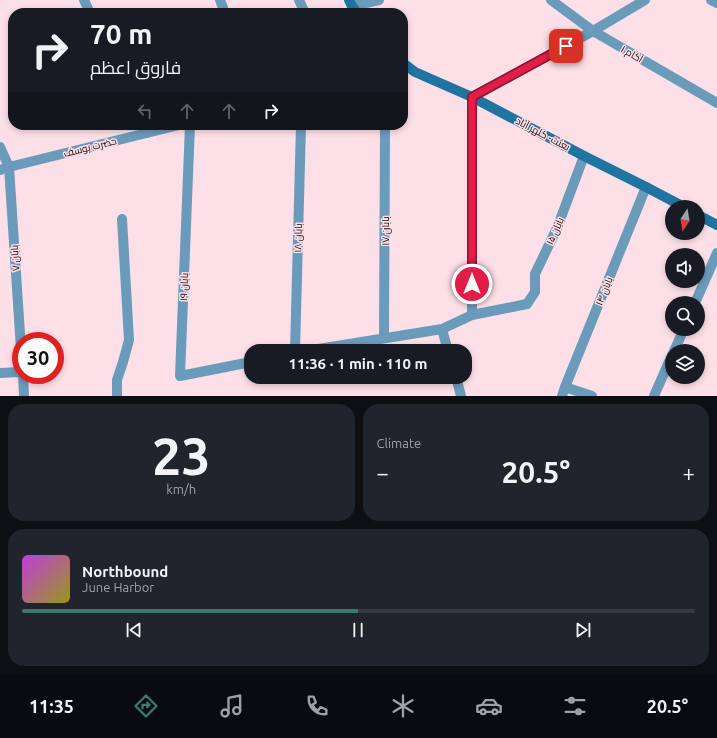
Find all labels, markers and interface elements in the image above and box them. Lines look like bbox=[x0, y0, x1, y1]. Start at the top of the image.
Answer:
text: 70 m bbox=[90, 18, 152, 49]
icon: right bbox=[24, 24, 76, 76]
pin bbox=[549, 29, 583, 63]
icon: arrive bbox=[555, 35, 577, 57]
street label: آکام ۱ bbox=[618, 43, 645, 67]
text: فاروق اعظم bbox=[90, 57, 181, 77]
icon: left bbox=[134, 100, 156, 122]
icon: ahead bbox=[176, 100, 198, 122]
icon: ahead bbox=[218, 100, 240, 122]
icon: right bbox=[260, 100, 282, 122]
street label: بعثت- کلهر آباد bbox=[514, 115, 572, 154]
street label: حضرت یوسف bbox=[62, 135, 118, 159]
north arrow bbox=[665, 200, 705, 240]
map controls bbox=[665, 200, 705, 384]
street label: بابان ۱۷ bbox=[380, 216, 392, 246]
street label: بابان ۱۵ bbox=[544, 216, 567, 247]
street label: بابان ۱۸ bbox=[292, 223, 305, 253]
street label: بابان ۷ bbox=[9, 244, 22, 272]
button: sound bbox=[665, 248, 705, 288]
position arrow bbox=[451, 263, 493, 305]
street label: بابان ۱۹ bbox=[178, 273, 191, 301]
street label: بابان ۱۴ bbox=[593, 275, 616, 307]
button: search bbox=[665, 296, 705, 336]
speed limit sign: 30 bbox=[12, 332, 64, 384]
button: layers bbox=[665, 344, 705, 384]
text: 11:36 · 1 min · 110 m bbox=[289, 355, 427, 372]
text: 23 bbox=[152, 427, 211, 485]
text: Climate bbox=[377, 436, 421, 450]
text: 20.5° bbox=[501, 455, 570, 489]
text: − bbox=[377, 460, 389, 485]
text: + bbox=[683, 460, 695, 485]
text: km/h bbox=[166, 482, 196, 496]
text: Northbound bbox=[82, 563, 168, 580]
text: June Harbor bbox=[82, 580, 154, 594]
icon: previous bbox=[123, 619, 145, 641]
icon: pause bbox=[347, 619, 369, 641]
icon: next bbox=[572, 619, 594, 641]
icon: directions bbox=[132, 692, 160, 720]
icon: music bbox=[218, 692, 246, 720]
icon: phone bbox=[303, 692, 331, 720]
icon: climate bbox=[389, 692, 417, 720]
icon: car bbox=[475, 692, 503, 720]
icon: filters bbox=[561, 692, 589, 720]
text: 11:35 bbox=[29, 696, 74, 716]
text: 20.5° bbox=[647, 696, 688, 716]

